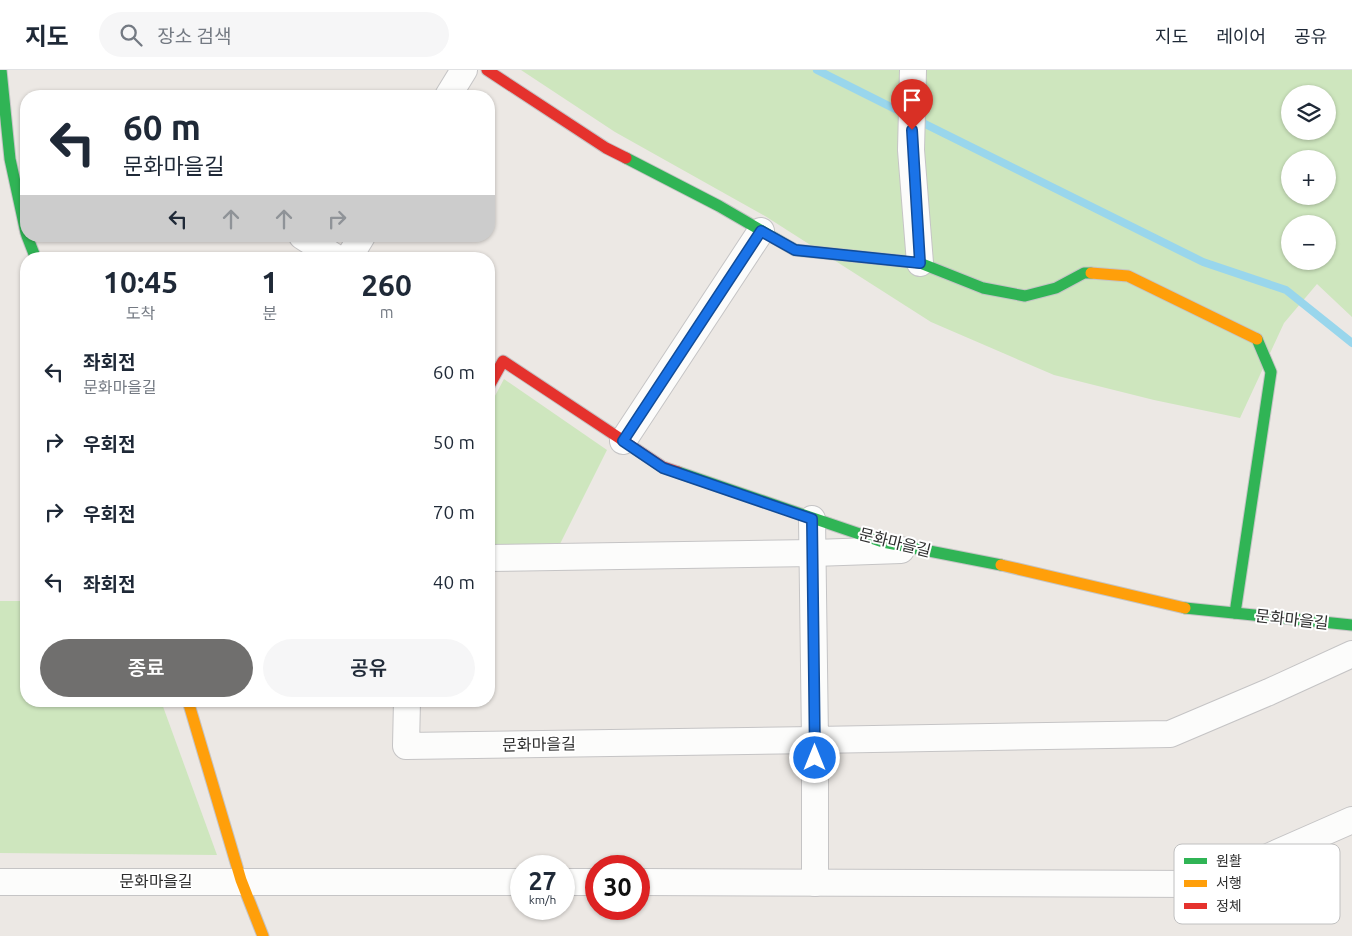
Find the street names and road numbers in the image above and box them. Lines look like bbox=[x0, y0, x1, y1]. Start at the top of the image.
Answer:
street label: 문화마을길 bbox=[857, 524, 933, 560]
street label: 문화마을길 bbox=[1254, 606, 1330, 632]
street label: 문화마을길 bbox=[502, 734, 576, 754]
street label: 문화마을길 bbox=[119, 872, 193, 890]

